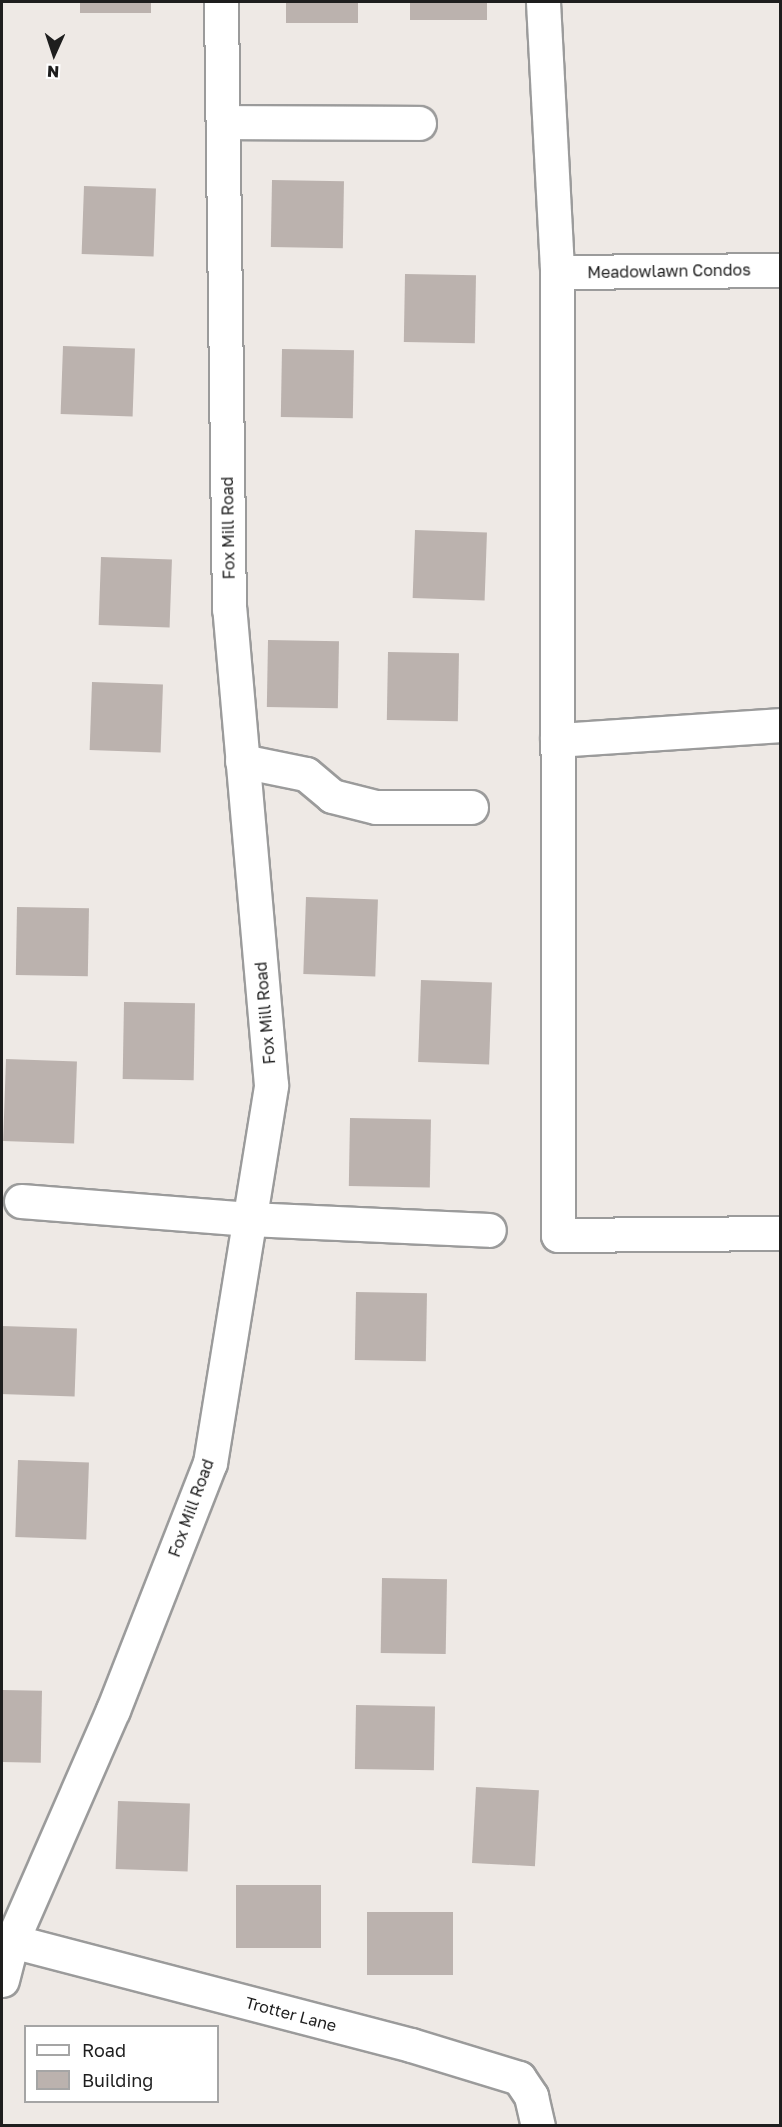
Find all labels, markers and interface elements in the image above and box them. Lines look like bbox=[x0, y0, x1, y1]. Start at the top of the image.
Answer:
north arrow bbox=[24, 24, 84, 84]
text: N bbox=[46, 62, 60, 82]
street label: Meadowlawn Condos bbox=[587, 260, 751, 282]
street label: Fox Mill Road bbox=[218, 476, 238, 580]
street label: Fox Mill Road bbox=[251, 961, 279, 1065]
street label: Fox Mill Road bbox=[164, 1456, 218, 1560]
street label: Trotter Lane bbox=[243, 1993, 339, 2035]
legend bbox=[24, 2025, 219, 2103]
text: Road bbox=[82, 2039, 126, 2061]
text: Building bbox=[82, 2069, 153, 2091]

